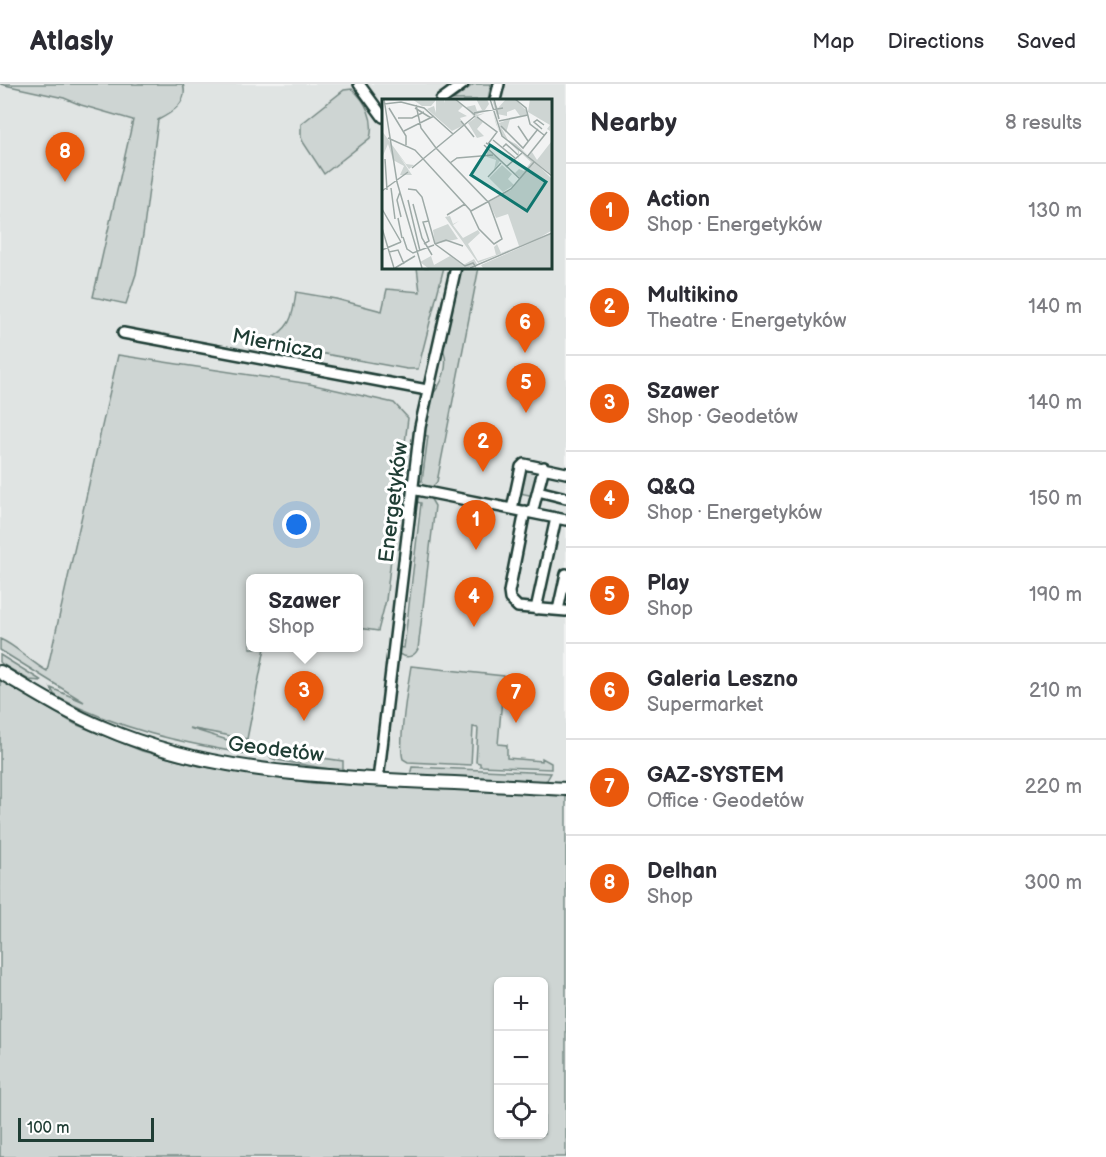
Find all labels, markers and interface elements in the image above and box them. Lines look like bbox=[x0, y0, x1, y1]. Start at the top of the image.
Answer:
text: Atlasly bbox=[30, 25, 113, 58]
text: Map bbox=[812, 29, 855, 54]
text: Directions bbox=[888, 29, 984, 54]
text: Saved bbox=[1017, 29, 1076, 54]
inset map bbox=[382, 99, 551, 268]
text: Nearby bbox=[590, 108, 677, 139]
text: 8 results bbox=[1005, 111, 1082, 135]
pin: 8 bbox=[46, 132, 84, 182]
text: Action bbox=[647, 186, 710, 213]
text: 1 bbox=[605, 199, 614, 223]
text: 130 m bbox=[1028, 199, 1082, 223]
text: Shop · Energetyków bbox=[647, 213, 822, 237]
text: Multikino bbox=[647, 282, 738, 309]
text: 2 bbox=[604, 295, 615, 319]
text: 140 m bbox=[1028, 295, 1082, 319]
pin: 6 bbox=[506, 304, 544, 353]
text: Theatre · Energetyków bbox=[647, 309, 847, 333]
street label: Miernicza bbox=[230, 323, 326, 366]
pin: 5 bbox=[506, 364, 546, 413]
text: Szawer bbox=[647, 378, 719, 405]
text: 3 bbox=[604, 391, 615, 415]
text: 140 m bbox=[1028, 391, 1082, 415]
text: Shop · Geodetów bbox=[647, 405, 798, 429]
pin: 2 bbox=[464, 422, 502, 472]
street label: Energetyków bbox=[374, 440, 413, 564]
text: Q&Q bbox=[647, 474, 695, 501]
text: 4 bbox=[604, 487, 615, 511]
text: 150 m bbox=[1029, 487, 1082, 511]
pin: 1 bbox=[456, 500, 496, 550]
text: Shop · Energetyków bbox=[647, 501, 822, 525]
your location bbox=[282, 510, 311, 539]
text: Play bbox=[647, 570, 689, 597]
popup bbox=[246, 574, 363, 652]
pin: 4 bbox=[454, 578, 494, 627]
text: 5 bbox=[604, 583, 615, 607]
text: 190 m bbox=[1029, 583, 1082, 607]
text: Szawer bbox=[269, 588, 340, 615]
text: Shop bbox=[647, 597, 693, 621]
text: Shop bbox=[269, 615, 315, 639]
text: Galeria Leszno bbox=[647, 666, 798, 693]
pin: 3 bbox=[284, 672, 324, 721]
pin: 7 bbox=[496, 674, 536, 723]
text: 6 bbox=[603, 679, 616, 703]
text: 210 m bbox=[1029, 679, 1082, 703]
text: Supermarket bbox=[647, 693, 763, 717]
street label: Geodetów bbox=[227, 731, 325, 768]
text: GAZ-SYSTEM bbox=[647, 762, 784, 789]
text: 7 bbox=[604, 775, 615, 799]
text: 220 m bbox=[1025, 775, 1082, 799]
text: Office · Geodetów bbox=[647, 789, 804, 813]
text: Delhan bbox=[647, 858, 717, 885]
text: 8 bbox=[603, 871, 616, 895]
text: 300 m bbox=[1024, 871, 1082, 895]
text: Shop bbox=[647, 885, 693, 909]
map controls bbox=[494, 977, 548, 1139]
button: + bbox=[494, 977, 548, 1031]
button: − bbox=[494, 1031, 548, 1085]
button: locate bbox=[494, 1085, 548, 1139]
scale bar bbox=[18, 1115, 154, 1142]
text: 100 m bbox=[27, 1119, 70, 1138]

